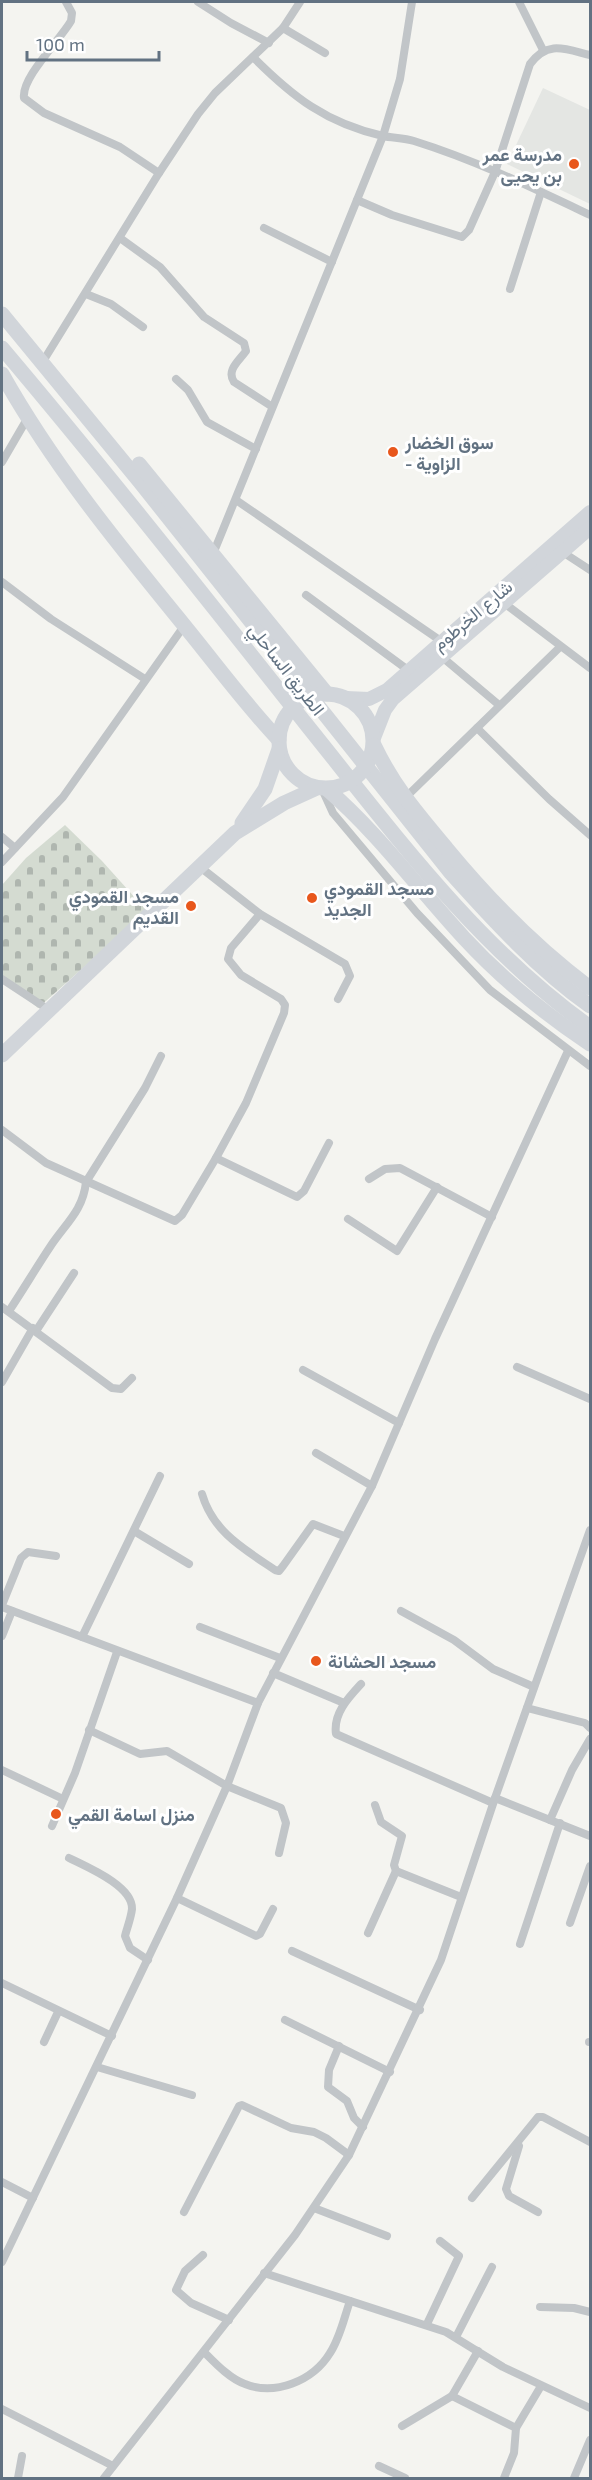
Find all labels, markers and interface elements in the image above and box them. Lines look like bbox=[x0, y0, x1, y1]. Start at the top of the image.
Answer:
scale bar bbox=[27, 24, 159, 62]
text: 100 m bbox=[36, 33, 85, 55]
place label: مدرسة عمر بن يحيى bbox=[482, 143, 562, 187]
marker: مدرسة عمر بن يحيى bbox=[567, 157, 581, 171]
place label: سوق الخضار - الزاوية bbox=[404, 431, 494, 475]
marker: سوق الخضار - الزاوية bbox=[386, 445, 400, 459]
street label: شارع الخرطوم bbox=[427, 575, 518, 656]
street label: الطريق الساحلي bbox=[240, 619, 330, 722]
place label: مسجد القمودي الجديد bbox=[324, 877, 435, 921]
place label: مسجد القمودي القديم bbox=[69, 885, 179, 930]
marker: مسجد القمودي الجديد bbox=[305, 891, 319, 905]
marker: مسجد القمودي القديم bbox=[184, 899, 198, 913]
place label: مسجد الحشانة bbox=[328, 1650, 436, 1673]
marker: مسجد الحشانة bbox=[309, 1654, 323, 1668]
place label: منزل اسامة القمي bbox=[68, 1803, 195, 1830]
marker: منزل اسامة القمي bbox=[49, 1807, 63, 1821]

